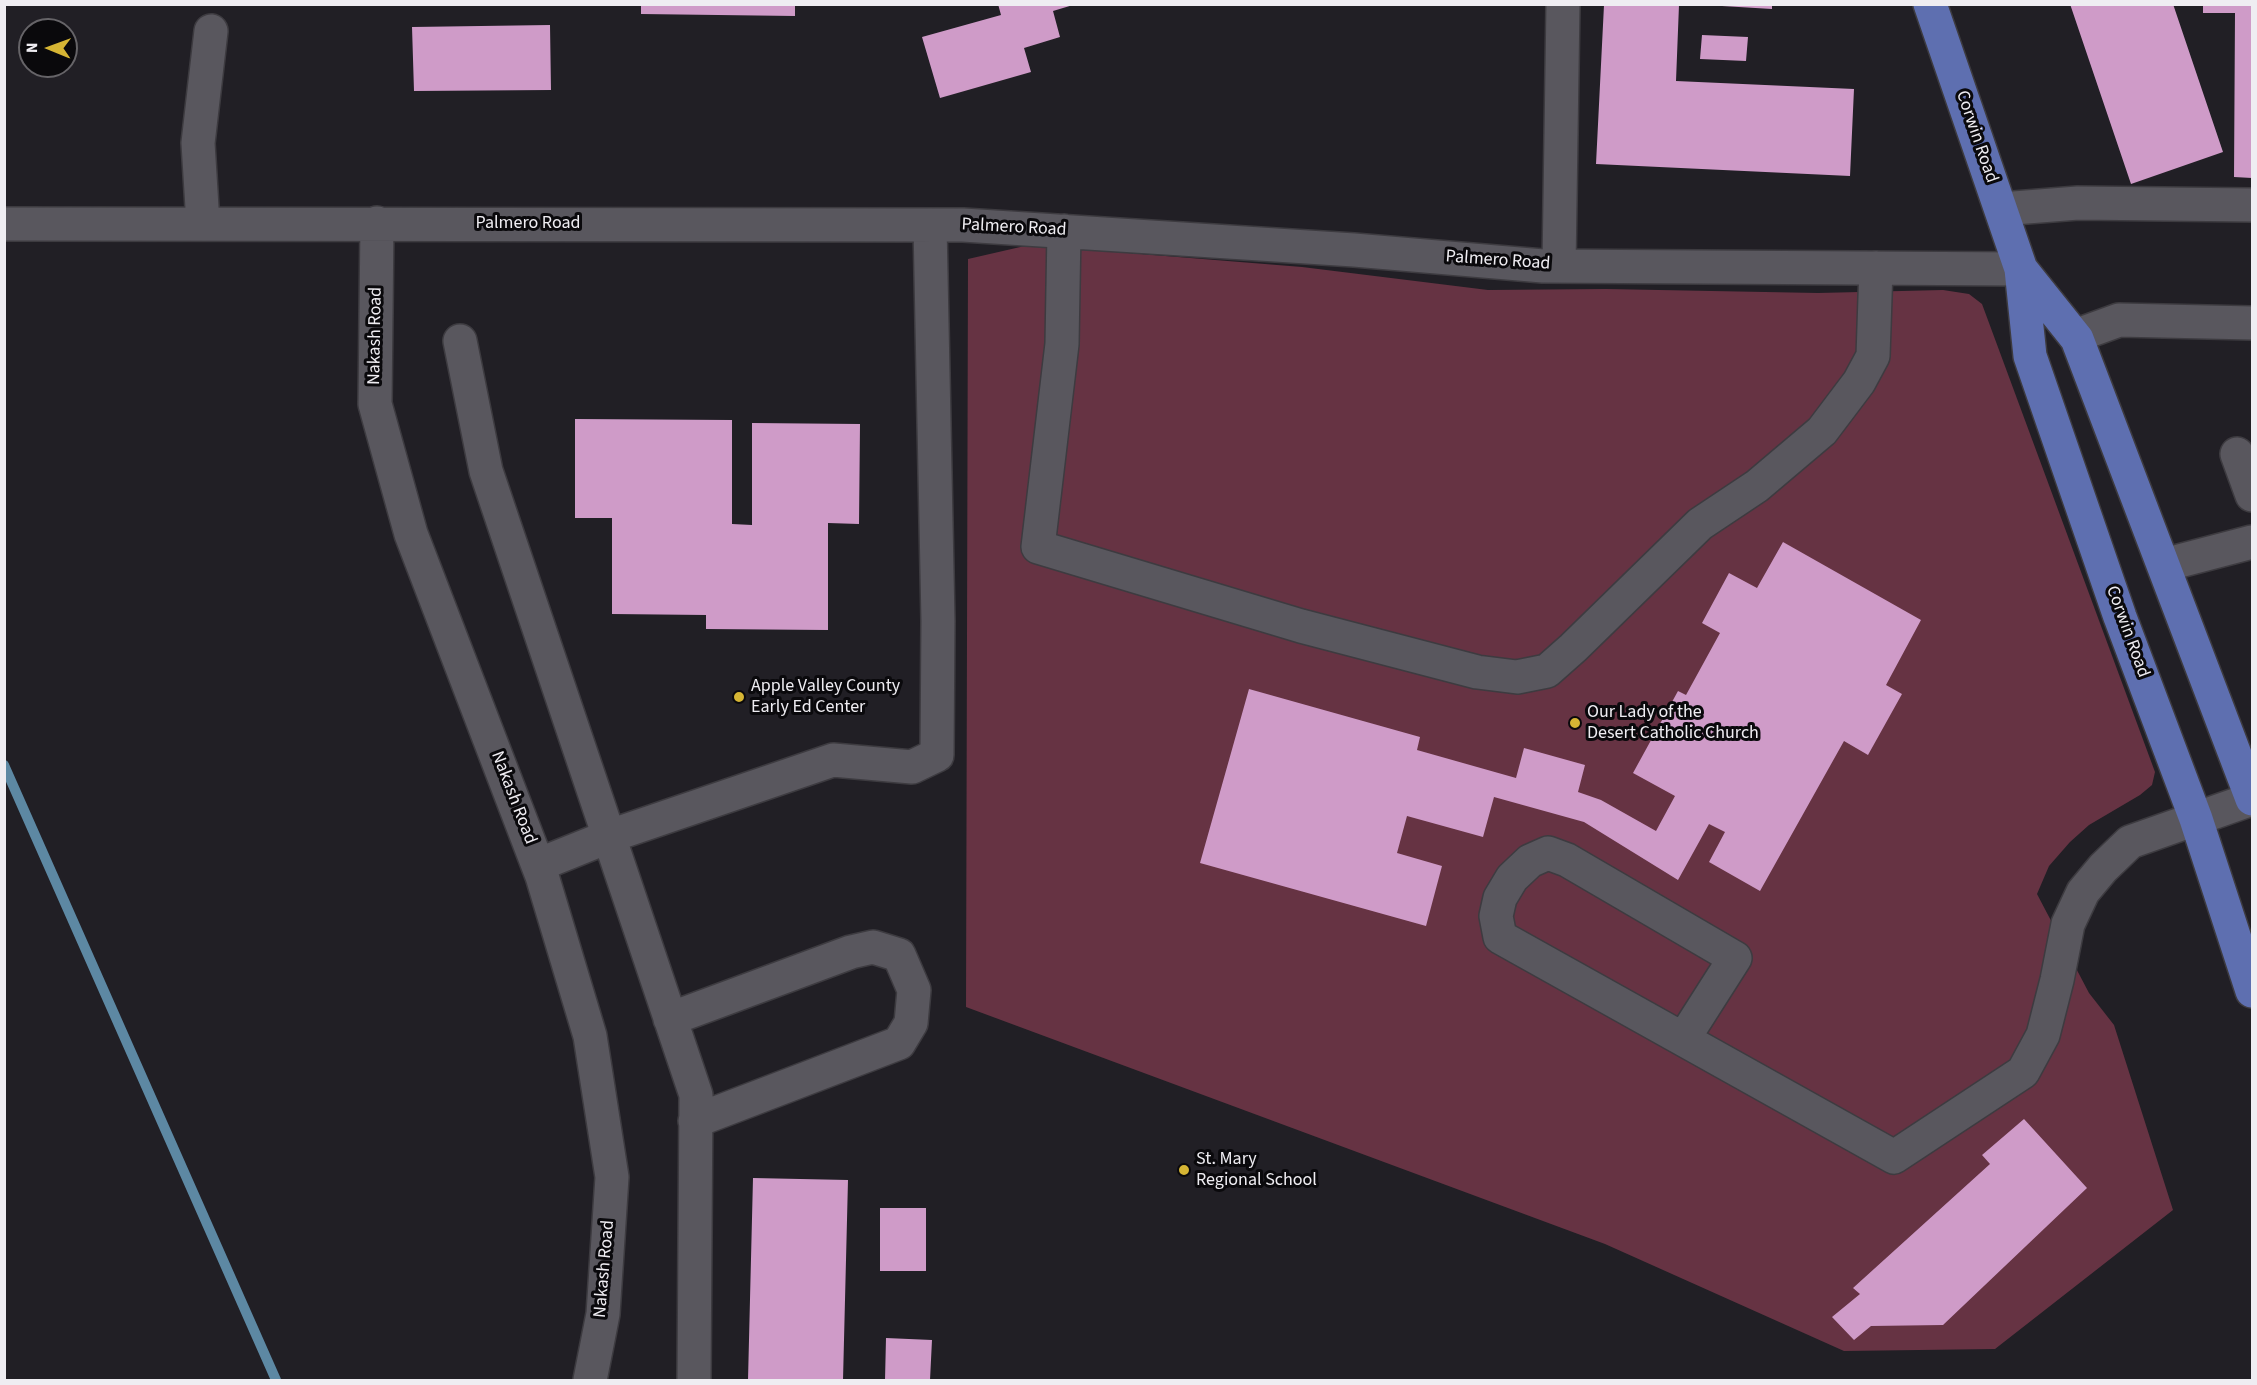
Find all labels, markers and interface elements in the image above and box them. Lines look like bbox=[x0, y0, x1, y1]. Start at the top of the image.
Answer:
north arrow bbox=[18, 18, 78, 78]
text: N bbox=[21, 42, 43, 53]
street label: Corwin Road bbox=[1950, 88, 2002, 186]
street label: Palmero Road bbox=[476, 213, 580, 235]
street label: Palmero Road bbox=[961, 214, 1067, 242]
street label: Palmero Road bbox=[1445, 247, 1551, 275]
street label: Nakash Road bbox=[364, 287, 388, 385]
street label: Corwin Road bbox=[2100, 583, 2154, 681]
place label: Apple Valley County Early Ed Center bbox=[751, 676, 900, 718]
marker: Apple Valley County Early Ed Center bbox=[732, 690, 746, 704]
place label: Our Lady of the Desert Catholic Church bbox=[1587, 702, 1759, 744]
marker: Our Lady of the Desert Catholic Church bbox=[1568, 716, 1582, 730]
street label: Nakash Road bbox=[485, 748, 541, 848]
place label: St. Mary Regional School bbox=[1196, 1149, 1317, 1192]
marker: St. Mary Regional School bbox=[1177, 1163, 1191, 1177]
street label: Nakash Road bbox=[590, 1219, 620, 1319]

